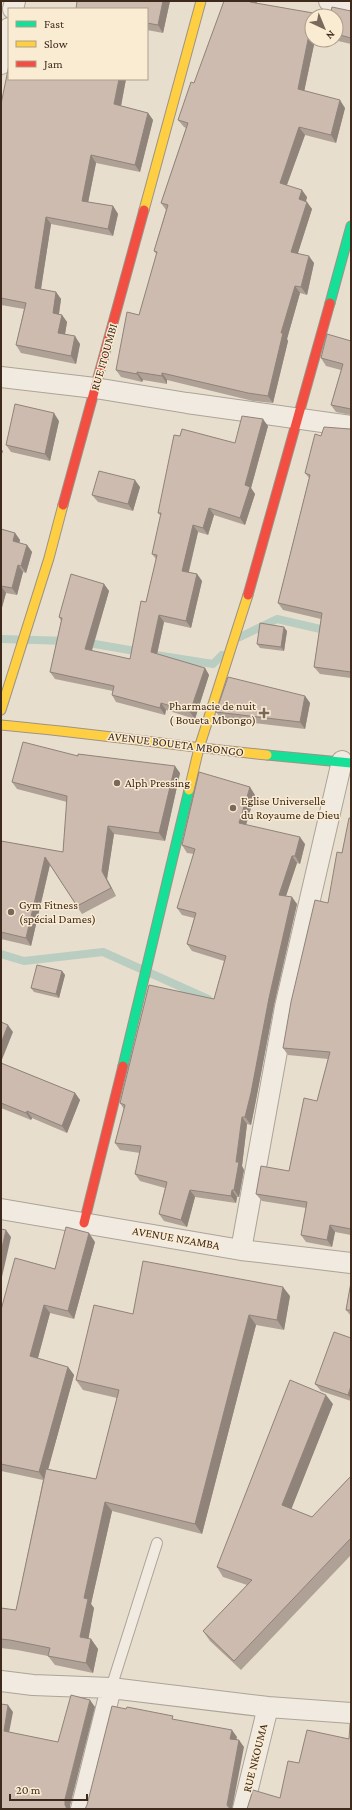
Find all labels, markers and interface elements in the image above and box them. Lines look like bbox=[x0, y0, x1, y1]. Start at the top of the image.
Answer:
legend bbox=[8, 8, 148, 80]
north arrow bbox=[304, 8, 344, 48]
text: Fast bbox=[44, 17, 65, 31]
text: N bbox=[324, 28, 338, 42]
text: Slow bbox=[44, 37, 68, 51]
text: Jam bbox=[43, 57, 63, 71]
street label: RUE ITOUMBI bbox=[88, 322, 120, 392]
place label: Pharmacie de nuit ( Boueta Mbongo) bbox=[169, 699, 257, 727]
marker: Pharmacie de nuit ( Boueta Mbongo) bbox=[259, 708, 269, 718]
street label: AVENUE BOUETA MBONGO bbox=[107, 729, 245, 759]
place label: Alph Pressing bbox=[125, 776, 190, 790]
marker: Alph Pressing bbox=[112, 778, 122, 788]
place label: Eglise Universelle du Royaume de Dieu bbox=[241, 794, 340, 822]
marker: Eglise Universelle du Royaume de Dieu bbox=[228, 803, 238, 813]
place label: Gym Fitness (spécial Dames) bbox=[19, 898, 96, 926]
marker: Gym Fitness (spécial Dames) bbox=[6, 907, 16, 917]
street label: AVENUE NZAMBA bbox=[131, 1223, 221, 1253]
street label: RUE NKOUMA bbox=[240, 1722, 270, 1794]
scale bar bbox=[10, 1776, 87, 1802]
text: 20 m bbox=[16, 1783, 41, 1797]

